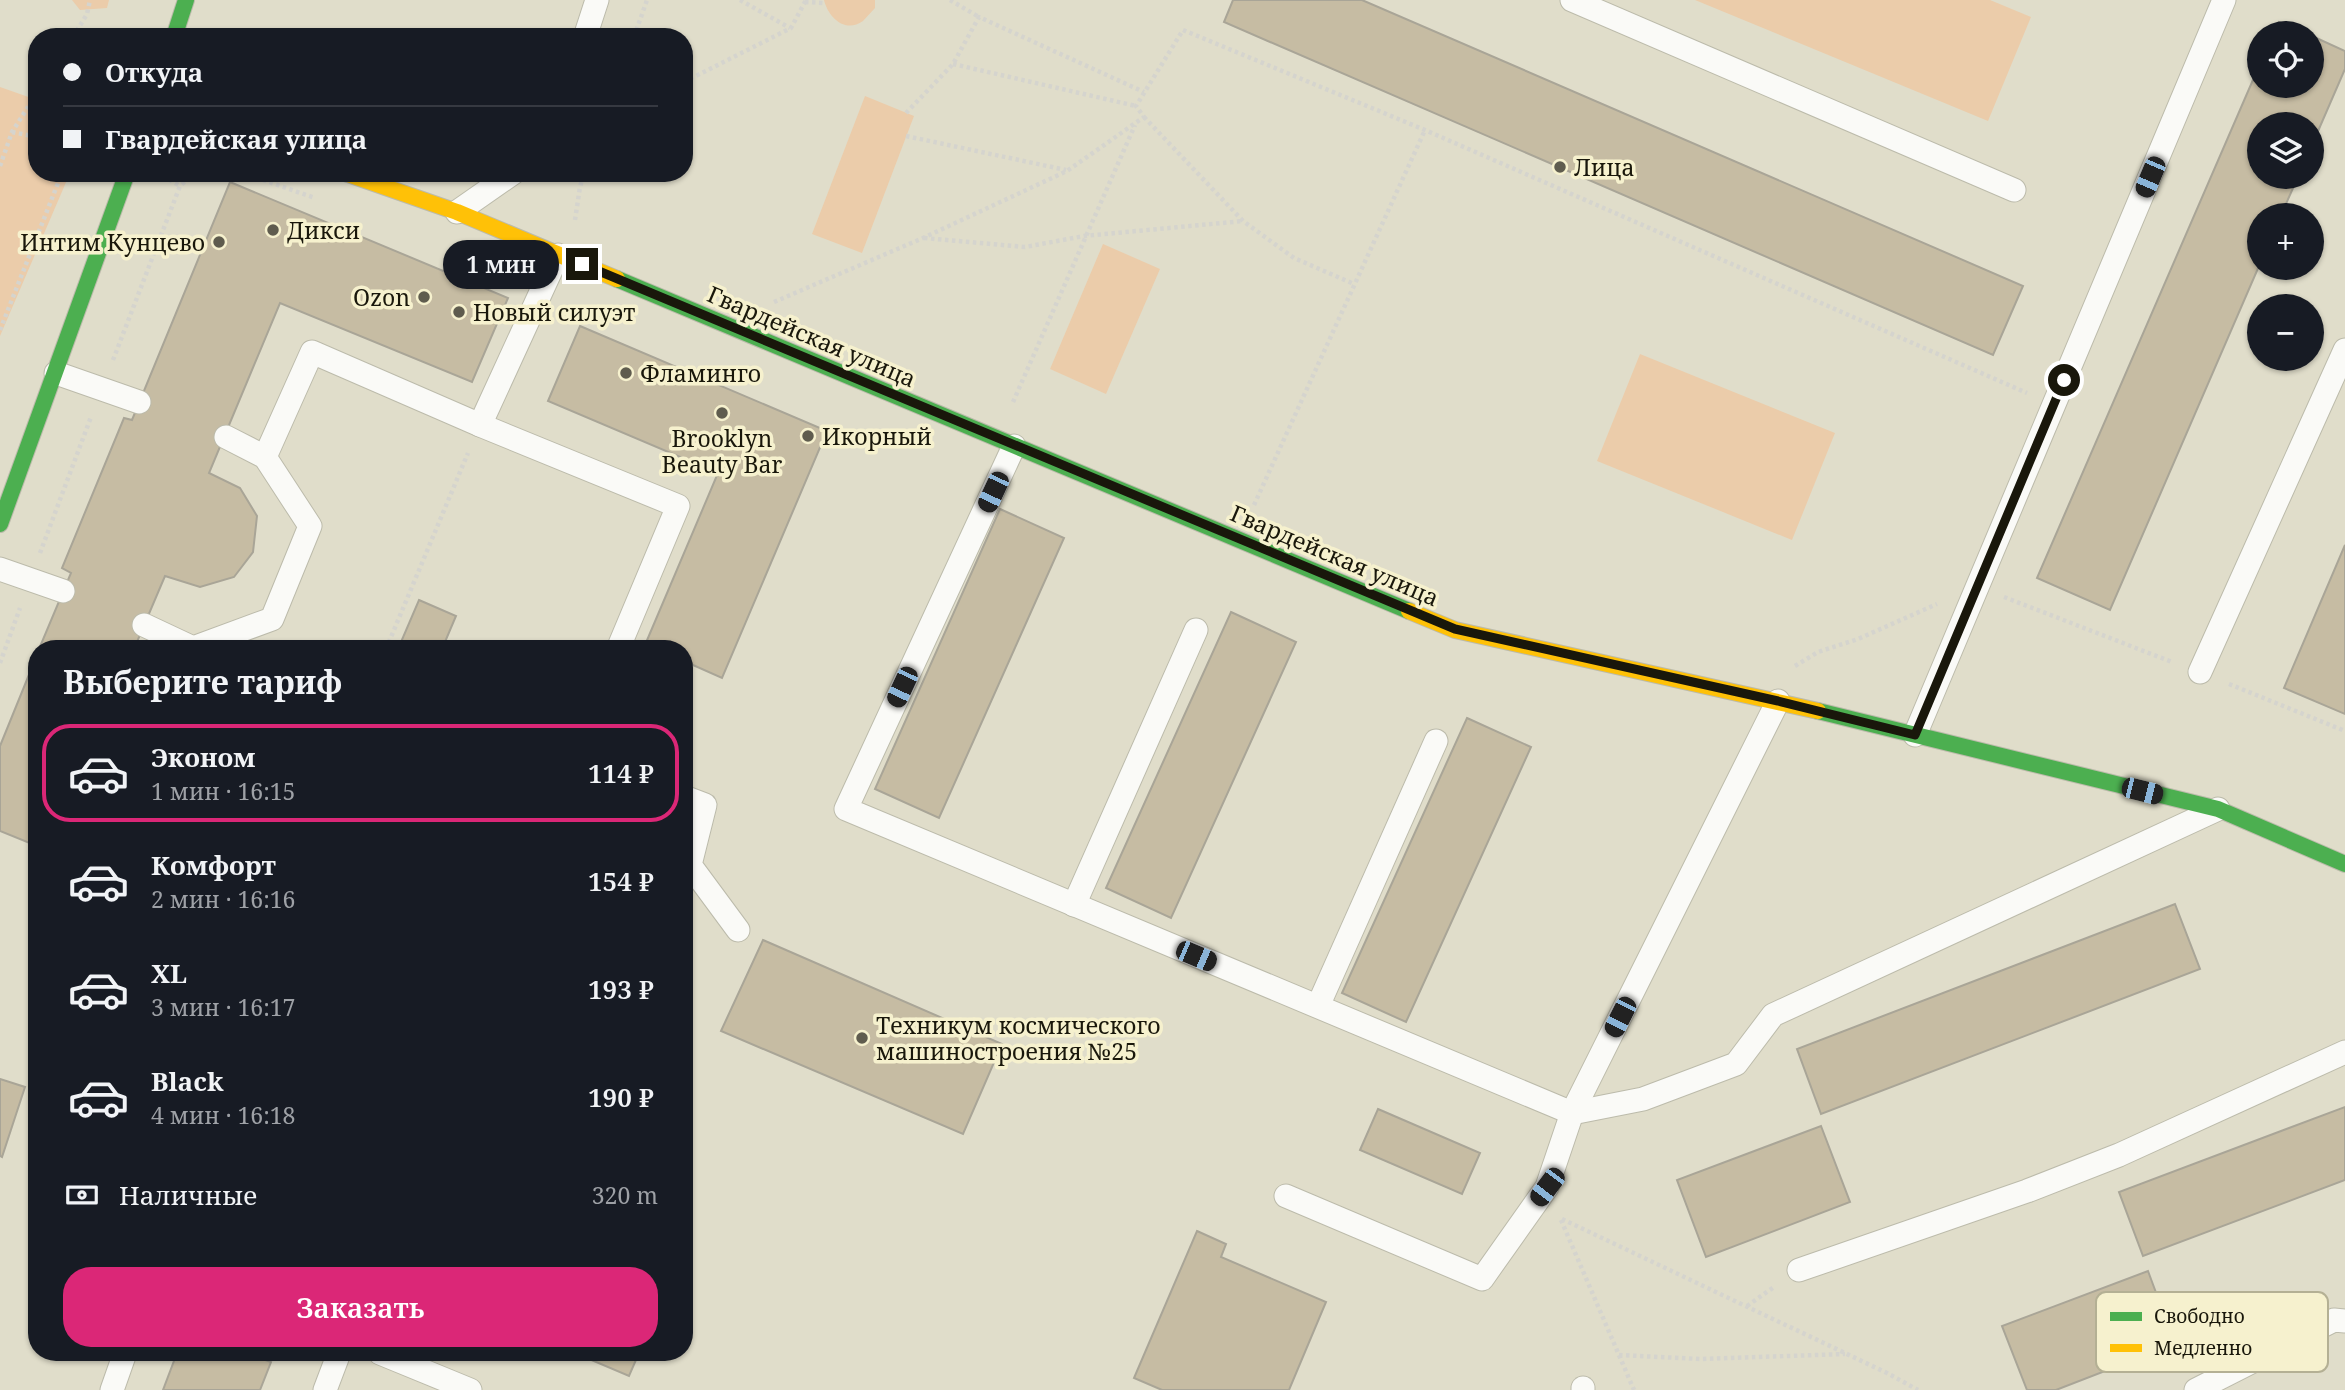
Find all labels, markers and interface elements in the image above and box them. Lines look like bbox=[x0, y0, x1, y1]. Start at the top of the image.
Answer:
map controls bbox=[2247, 21, 2324, 371]
button: locate bbox=[2247, 21, 2324, 98]
text: Откуда bbox=[105, 54, 203, 90]
button: layers bbox=[2247, 112, 2324, 189]
text: Гвардейская улица bbox=[105, 121, 367, 157]
place label: Лица bbox=[1574, 151, 1635, 183]
car bbox=[2133, 154, 2168, 200]
marker: Лица bbox=[1552, 159, 1568, 175]
button: + bbox=[2247, 203, 2324, 280]
place label: Дикси bbox=[287, 214, 360, 246]
marker: Дикси bbox=[265, 222, 281, 238]
place label: Интим Кунцево bbox=[20, 226, 205, 258]
marker: Интим Кунцево bbox=[211, 234, 227, 250]
callout: 1 мин bbox=[442, 240, 558, 288]
text: 1 мин bbox=[466, 248, 536, 280]
route end bbox=[566, 248, 598, 280]
street label: Гвардейская улица bbox=[703, 278, 921, 394]
place label: Ozon bbox=[353, 281, 410, 313]
marker: Ozon bbox=[416, 289, 432, 305]
button: − bbox=[2247, 294, 2324, 371]
place label: Новый силуэт bbox=[473, 296, 635, 328]
marker: Новый силуэт bbox=[451, 304, 467, 320]
place label: Фламинго bbox=[640, 357, 761, 389]
route start bbox=[2048, 364, 2080, 396]
marker: Фламинго bbox=[618, 365, 634, 381]
marker: Brooklyn Beauty Bar bbox=[714, 405, 730, 421]
place label: Икорный bbox=[822, 420, 932, 452]
place label: Brooklyn Beauty Bar bbox=[662, 422, 783, 480]
marker: Икорный bbox=[800, 428, 816, 444]
car bbox=[975, 469, 1012, 515]
street label: Гвардейская улица bbox=[1226, 497, 1444, 613]
text: Выберите тариф bbox=[63, 660, 342, 703]
car bbox=[884, 664, 921, 710]
text: Эконом bbox=[151, 739, 255, 775]
icon: car bbox=[67, 742, 130, 805]
text: 114 ₽ bbox=[588, 755, 654, 791]
text: 1 мин · 16:15 bbox=[151, 775, 295, 807]
car bbox=[2120, 776, 2165, 806]
text: Комфорт bbox=[151, 847, 276, 883]
icon: car bbox=[67, 850, 130, 913]
text: 154 ₽ bbox=[588, 863, 654, 899]
text: 2 мин · 16:16 bbox=[151, 883, 295, 915]
car bbox=[1173, 938, 1220, 974]
text: XL bbox=[151, 955, 187, 991]
icon: car bbox=[67, 958, 130, 1021]
text: 193 ₽ bbox=[588, 971, 654, 1007]
text: 3 мин · 16:17 bbox=[151, 991, 295, 1023]
car bbox=[1602, 994, 1639, 1040]
place label: Техникум космического машиностроения №25 bbox=[876, 1009, 1161, 1067]
marker: Техникум космического машиностроения №25 bbox=[854, 1030, 870, 1046]
text: Black bbox=[151, 1063, 224, 1099]
icon: car bbox=[67, 1066, 130, 1129]
text: 190 ₽ bbox=[588, 1079, 654, 1115]
text: 4 мин · 16:18 bbox=[151, 1099, 295, 1131]
car bbox=[1526, 1164, 1569, 1210]
icon: cash bbox=[63, 1176, 101, 1214]
text: Наличные bbox=[119, 1177, 257, 1213]
text: 320 m bbox=[592, 1179, 658, 1211]
button: Заказать bbox=[63, 1267, 658, 1347]
legend bbox=[2096, 1292, 2328, 1372]
text: Свободно bbox=[2154, 1303, 2245, 1329]
text: Медленно bbox=[2154, 1335, 2252, 1361]

